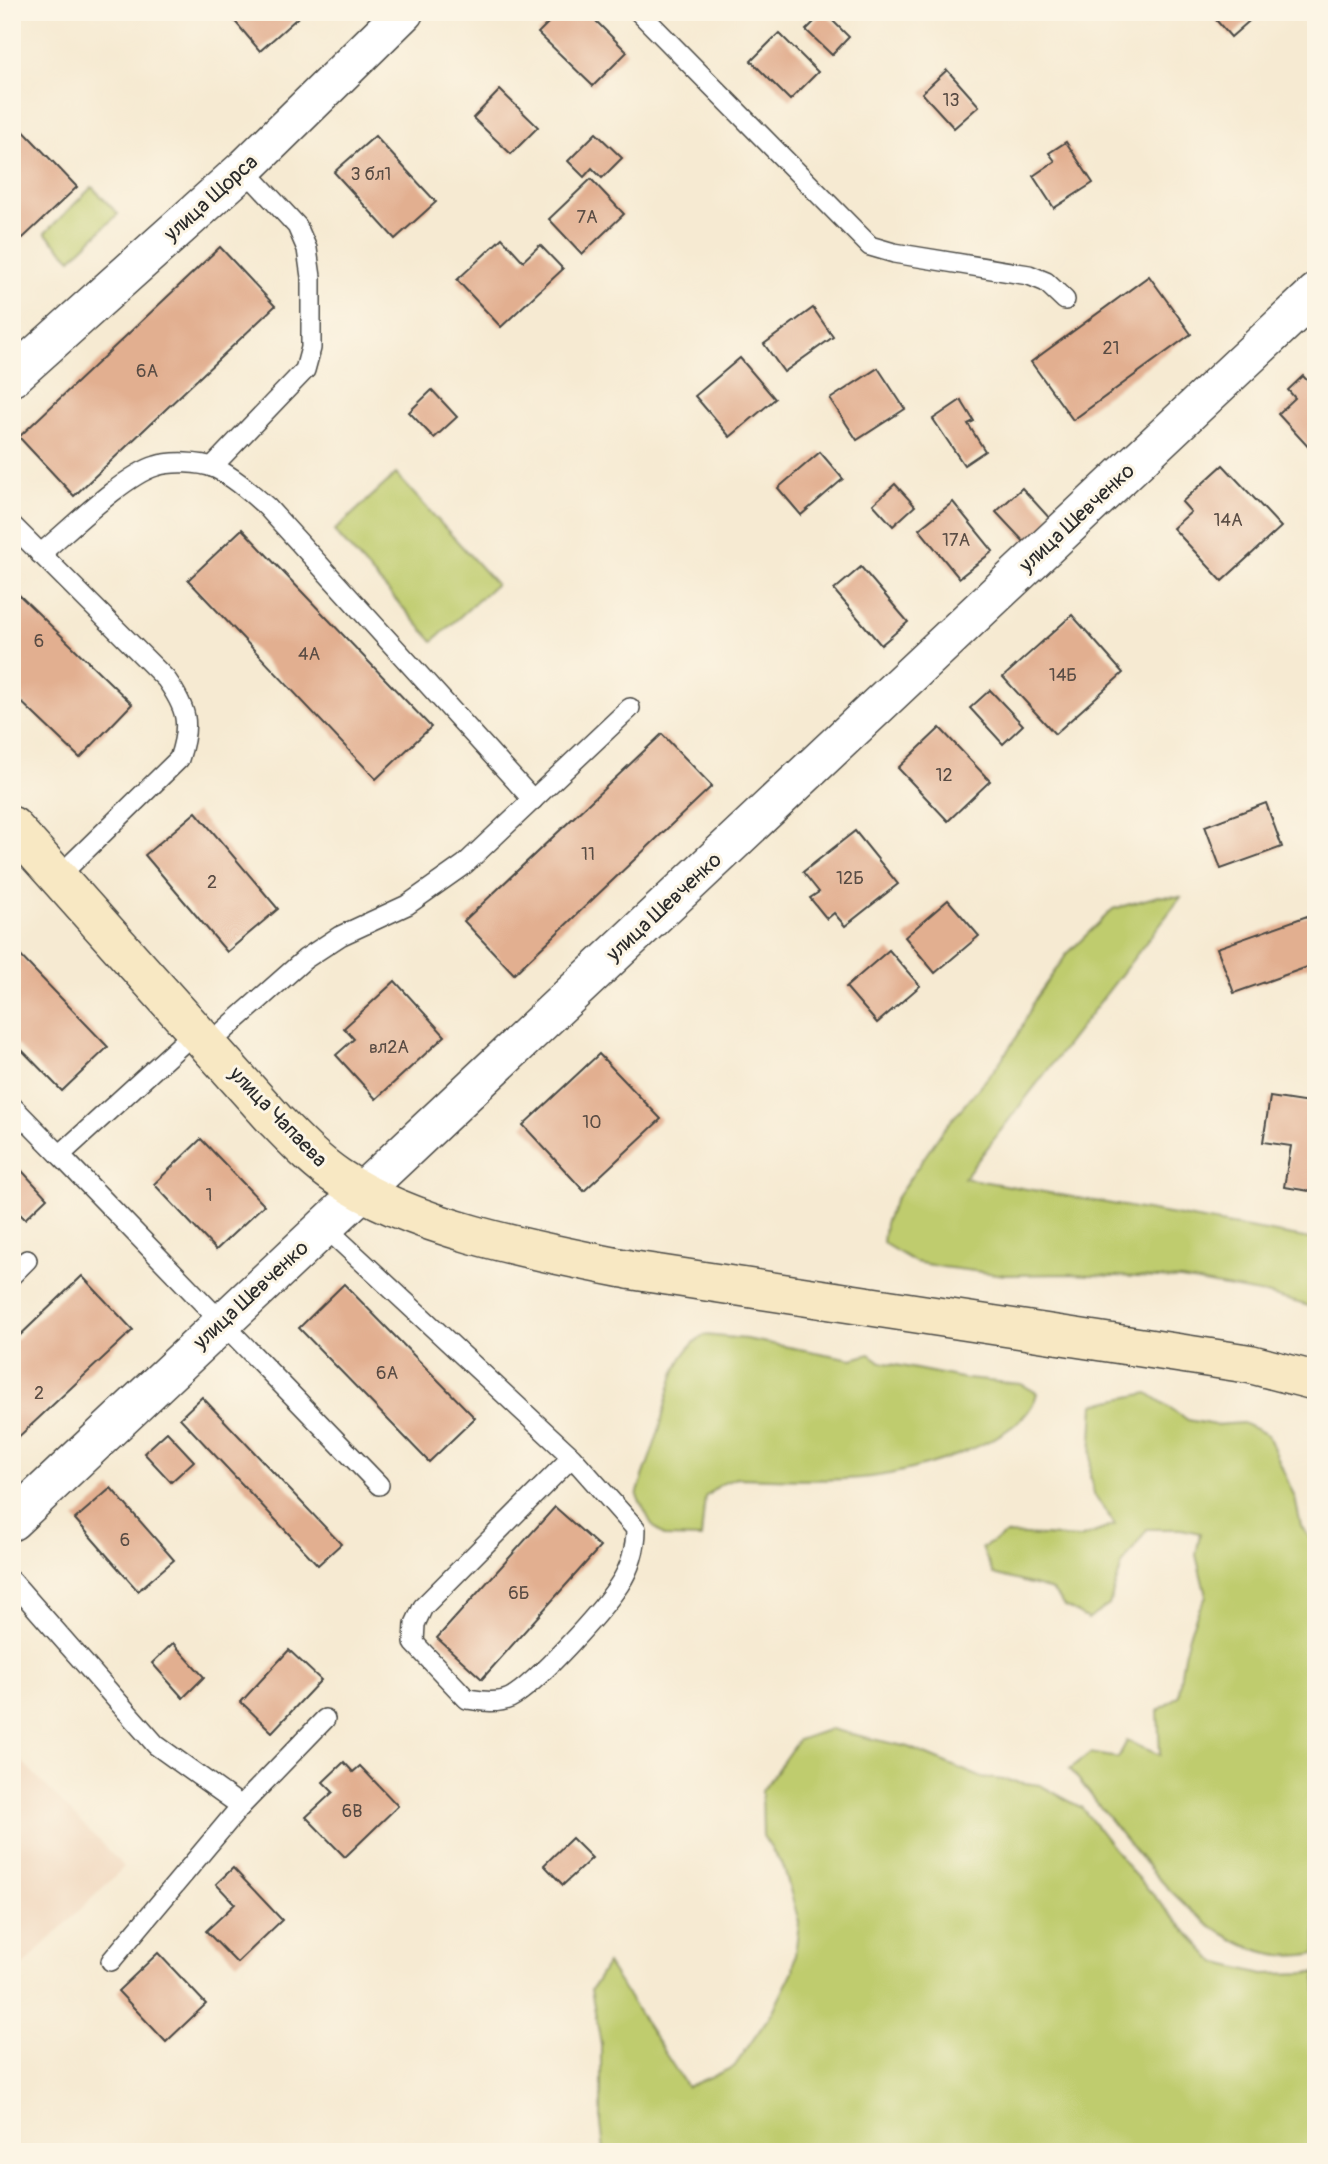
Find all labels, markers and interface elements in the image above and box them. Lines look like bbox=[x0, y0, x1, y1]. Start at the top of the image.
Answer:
house number: 13 bbox=[942, 89, 960, 112]
street label: улица Щорса bbox=[158, 149, 264, 248]
house number: 3 бл1 bbox=[351, 163, 391, 186]
house number: 7А bbox=[576, 206, 598, 229]
house number: 21 bbox=[1102, 337, 1120, 360]
house number: 6А bbox=[136, 360, 158, 383]
street label: улица Шевченко bbox=[1013, 458, 1140, 579]
house number: 14А bbox=[1213, 509, 1243, 532]
house number: 17А bbox=[942, 529, 970, 552]
house number: 6 bbox=[34, 630, 44, 653]
house number: 4А bbox=[298, 643, 320, 666]
house number: 14Б bbox=[1049, 664, 1077, 687]
house number: 12 bbox=[935, 764, 953, 787]
house number: 11 bbox=[581, 843, 595, 866]
street label: улица Шевченко bbox=[600, 847, 727, 968]
house number: 12Б bbox=[836, 867, 864, 890]
house number: 2 bbox=[207, 871, 217, 894]
house number: вл2А bbox=[369, 1036, 409, 1059]
street label: улица Чапаева bbox=[222, 1060, 333, 1173]
house number: 10 bbox=[582, 1111, 602, 1134]
house number: 1 bbox=[205, 1184, 213, 1207]
street label: улица Шевченко bbox=[187, 1235, 314, 1356]
house number: 6А bbox=[376, 1362, 398, 1385]
house number: 2 bbox=[34, 1382, 44, 1405]
house number: 6 bbox=[120, 1529, 130, 1552]
house number: 6Б bbox=[508, 1582, 530, 1605]
house number: 6В bbox=[342, 1800, 362, 1823]

